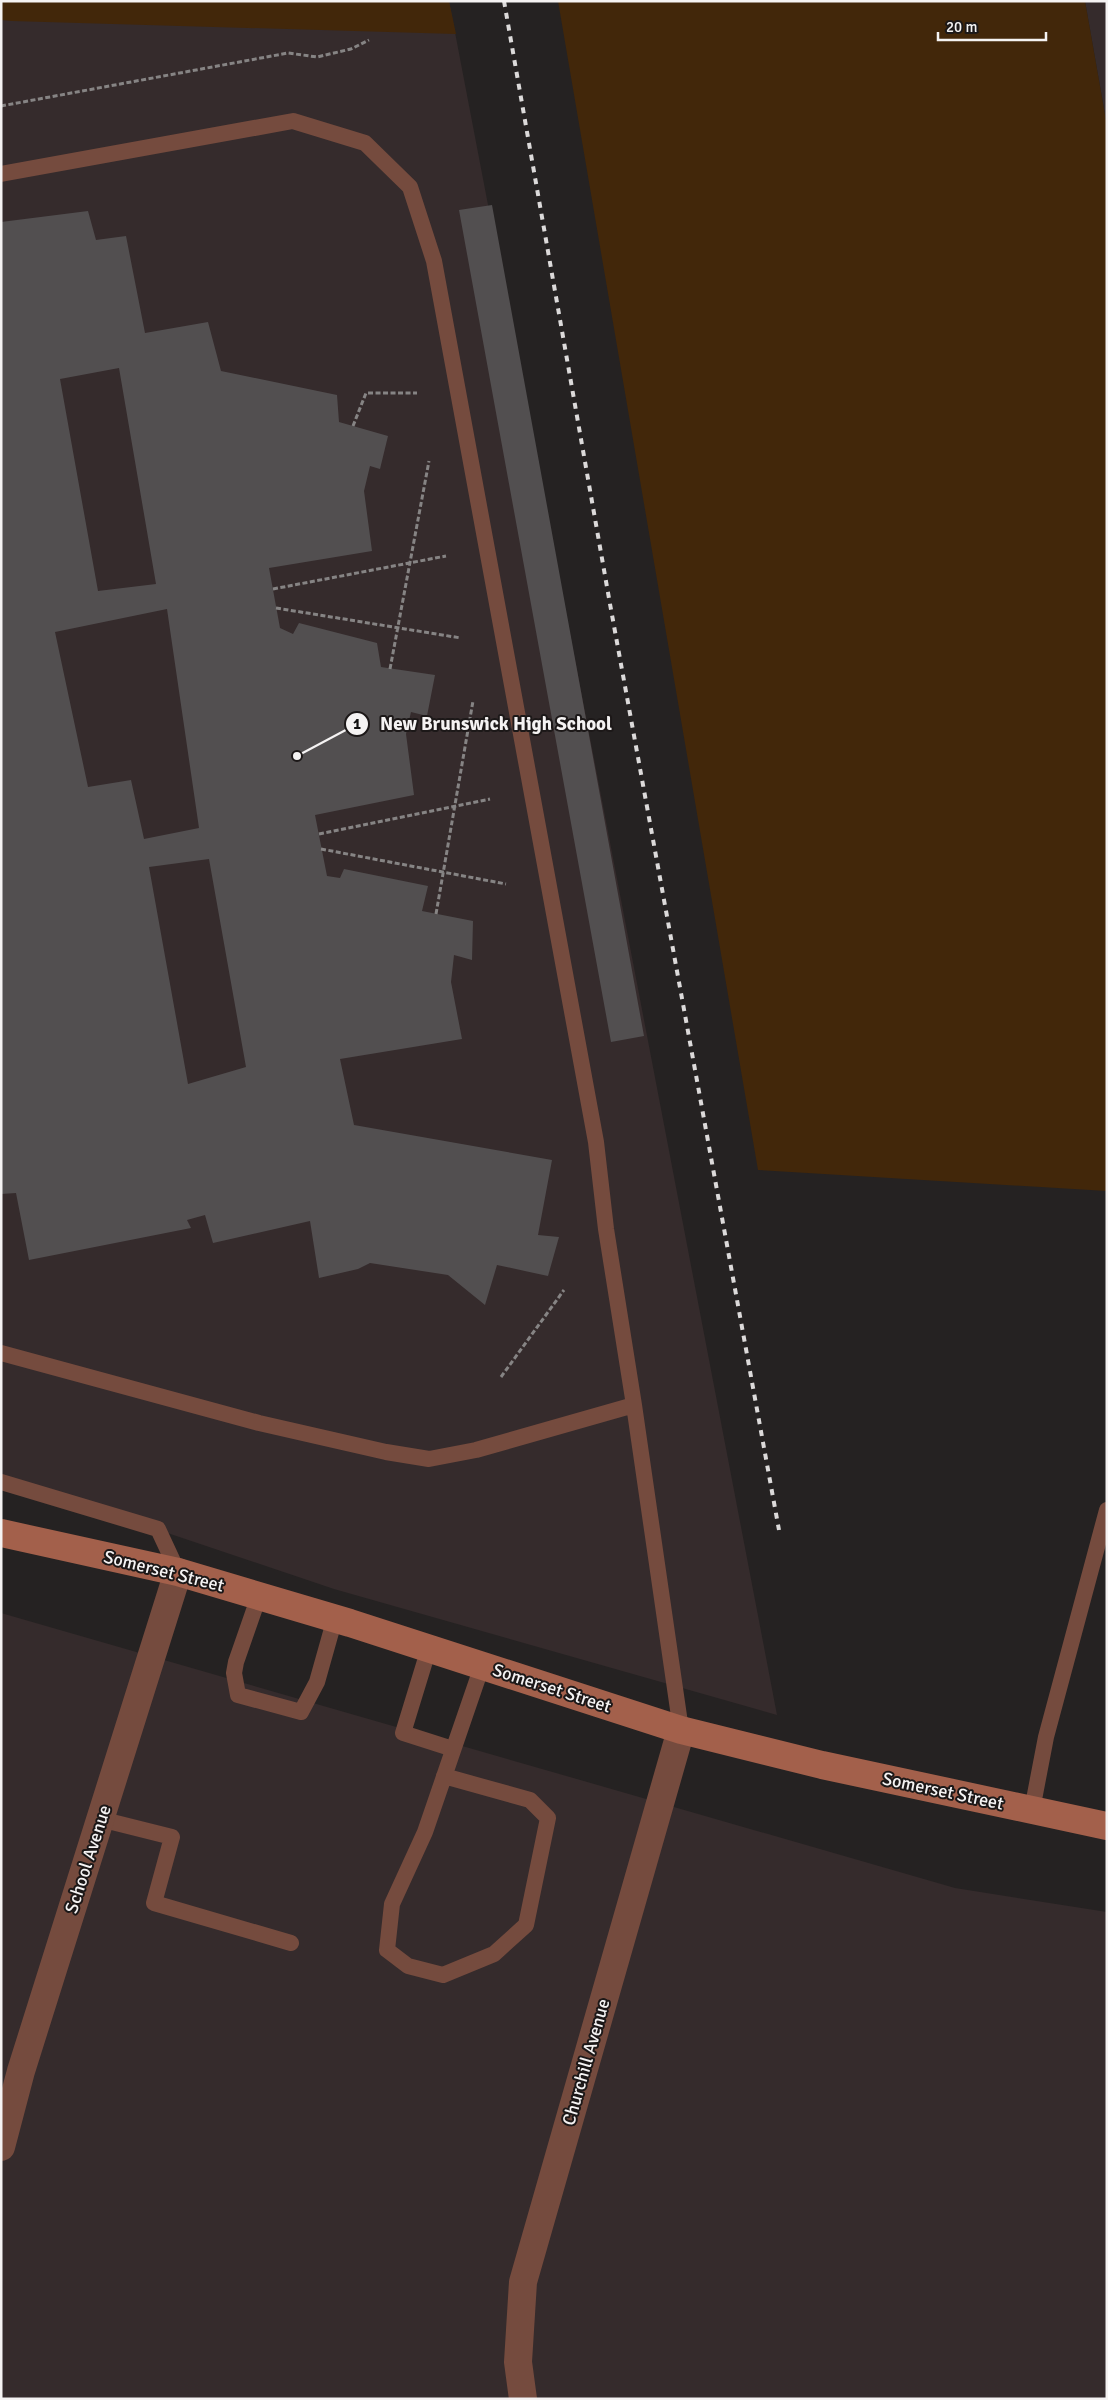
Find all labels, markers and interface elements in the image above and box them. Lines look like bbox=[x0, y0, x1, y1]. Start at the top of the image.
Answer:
scale bar bbox=[938, 10, 1046, 42]
text: 20 m bbox=[946, 18, 977, 36]
callout: New Brunswick High School bbox=[345, 707, 622, 741]
text: New Brunswick High School bbox=[380, 712, 612, 736]
text: 1 bbox=[353, 715, 361, 733]
street label: Somerset Street bbox=[101, 1545, 227, 1597]
street label: Somerset Street bbox=[490, 1658, 614, 1718]
street label: Somerset Street bbox=[880, 1767, 1006, 1815]
street label: School Avenue bbox=[60, 1802, 116, 1916]
street label: Churchill Avenue bbox=[557, 1996, 615, 2128]

